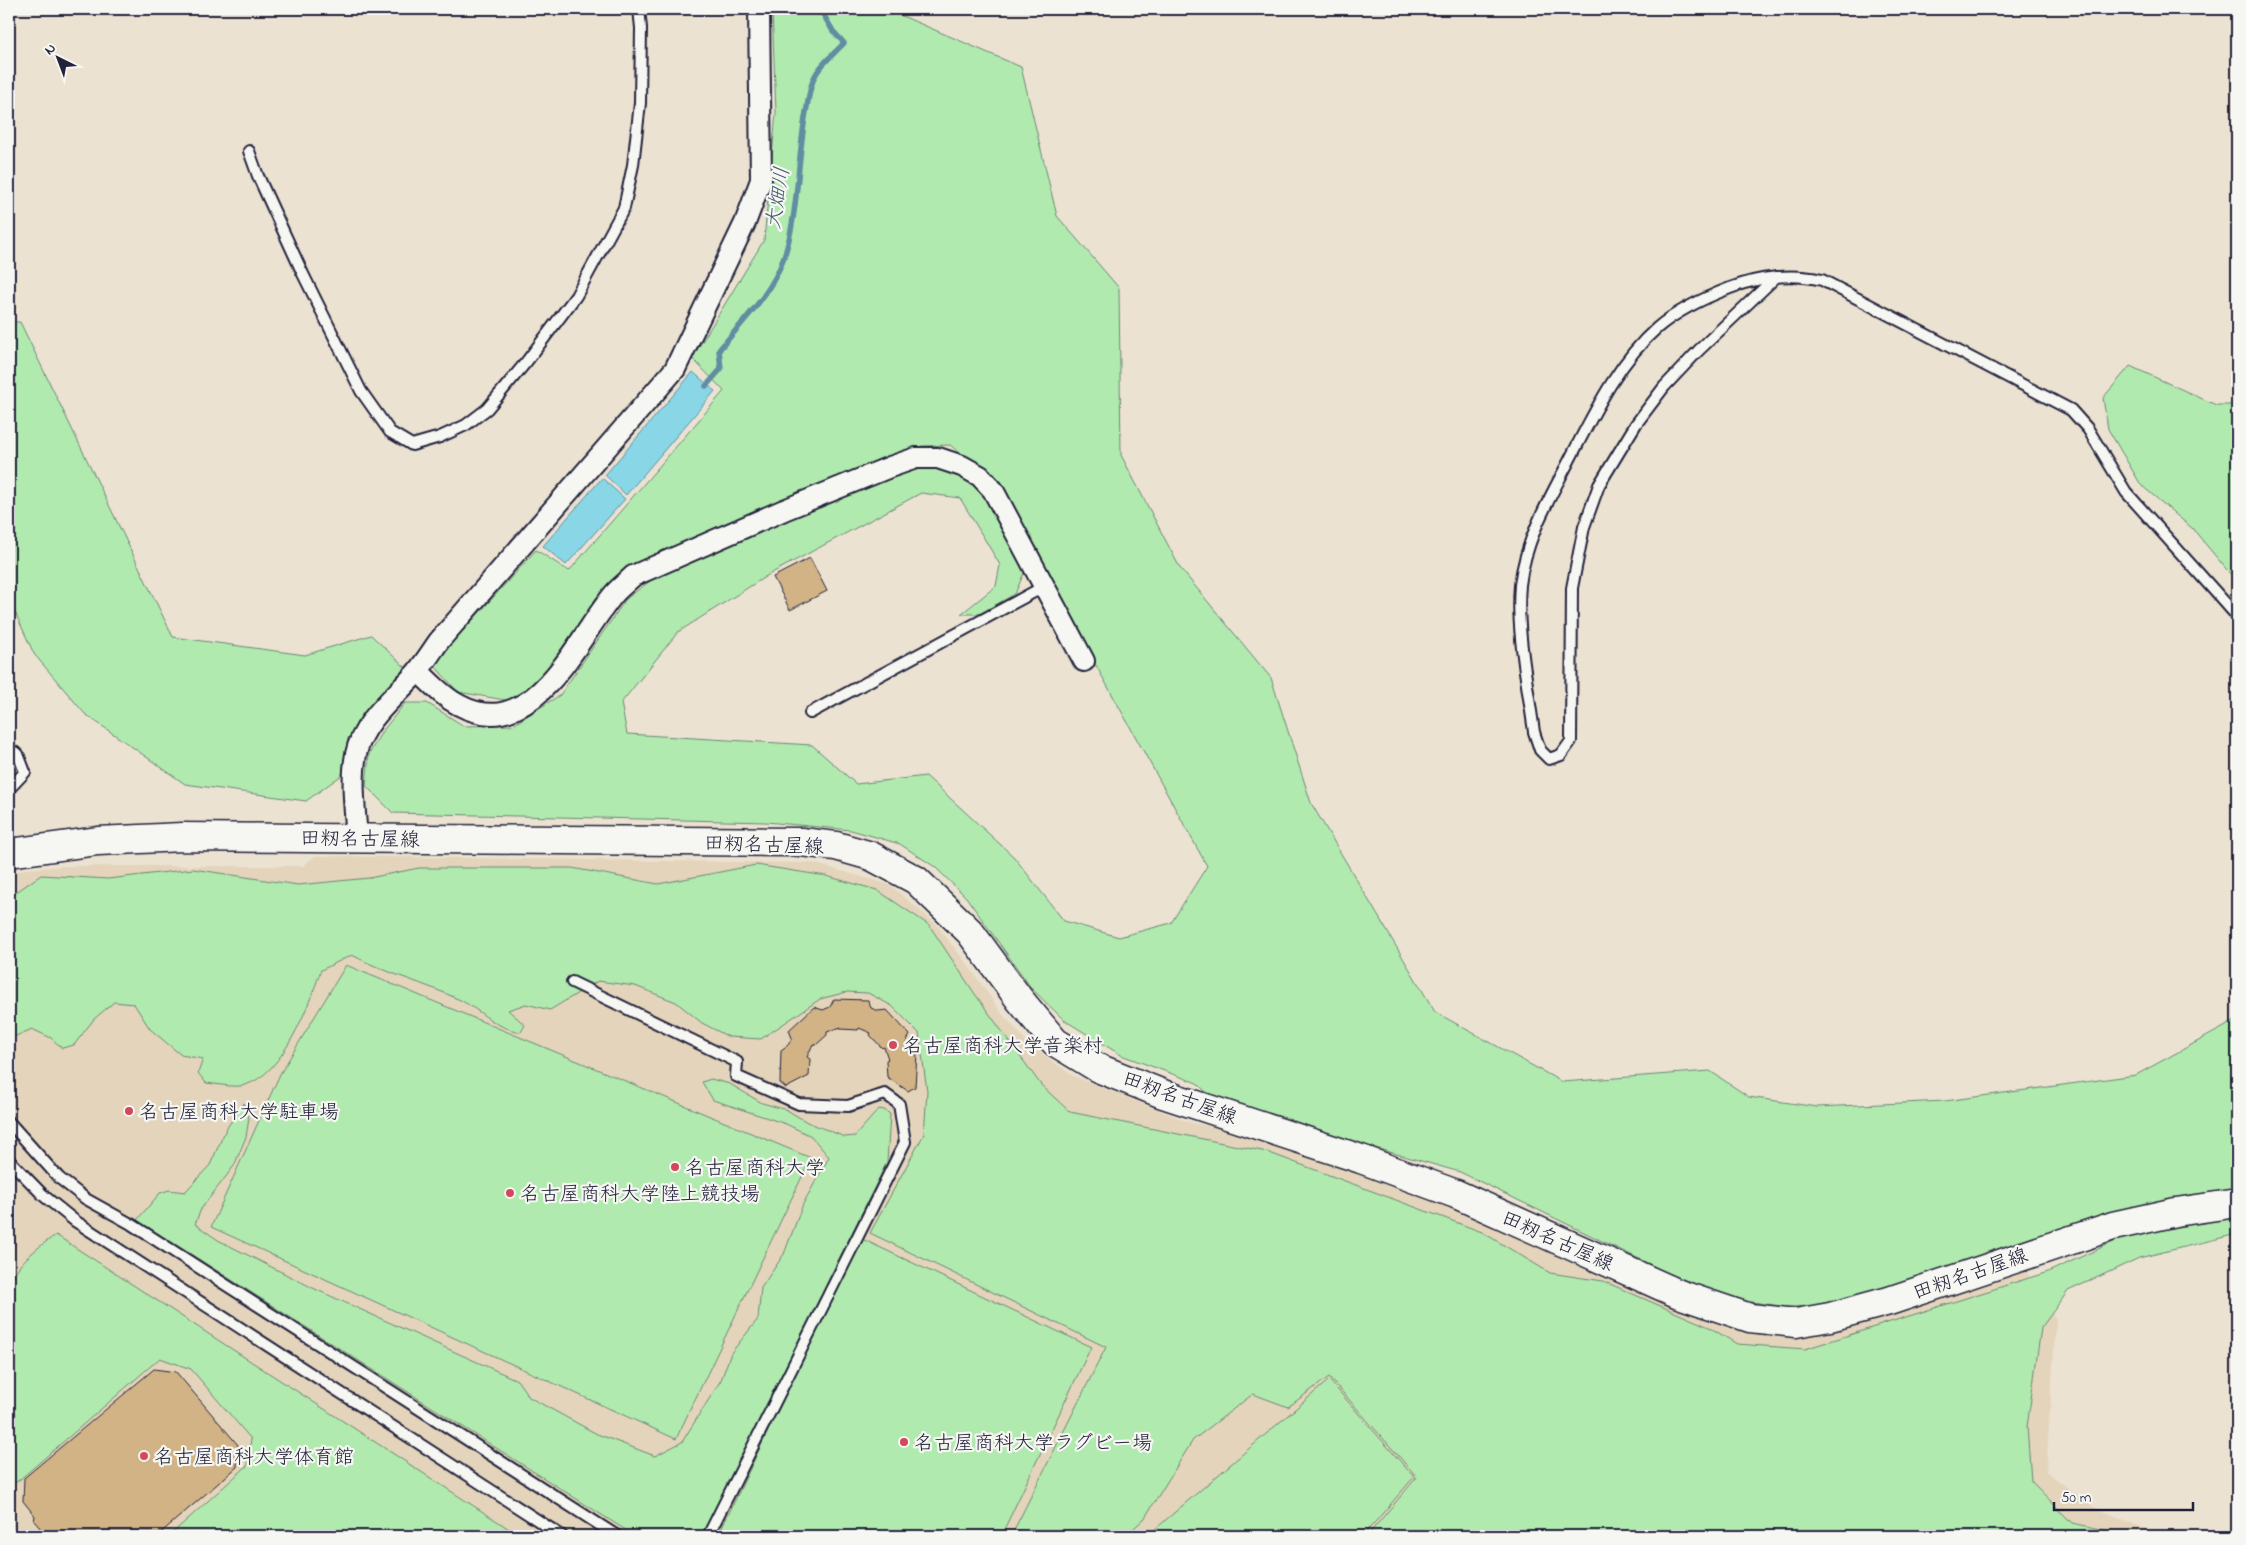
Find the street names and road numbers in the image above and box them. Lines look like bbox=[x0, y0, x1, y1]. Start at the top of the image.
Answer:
street label: 田籾名古屋線 bbox=[300, 825, 420, 856]
street label: 田籾名古屋線 bbox=[703, 830, 824, 863]
street label: 田籾名古屋線 bbox=[1118, 1065, 1240, 1133]
street label: 田籾名古屋線 bbox=[1496, 1205, 1618, 1280]
street label: 田籾名古屋線 bbox=[1909, 1242, 2032, 1309]

